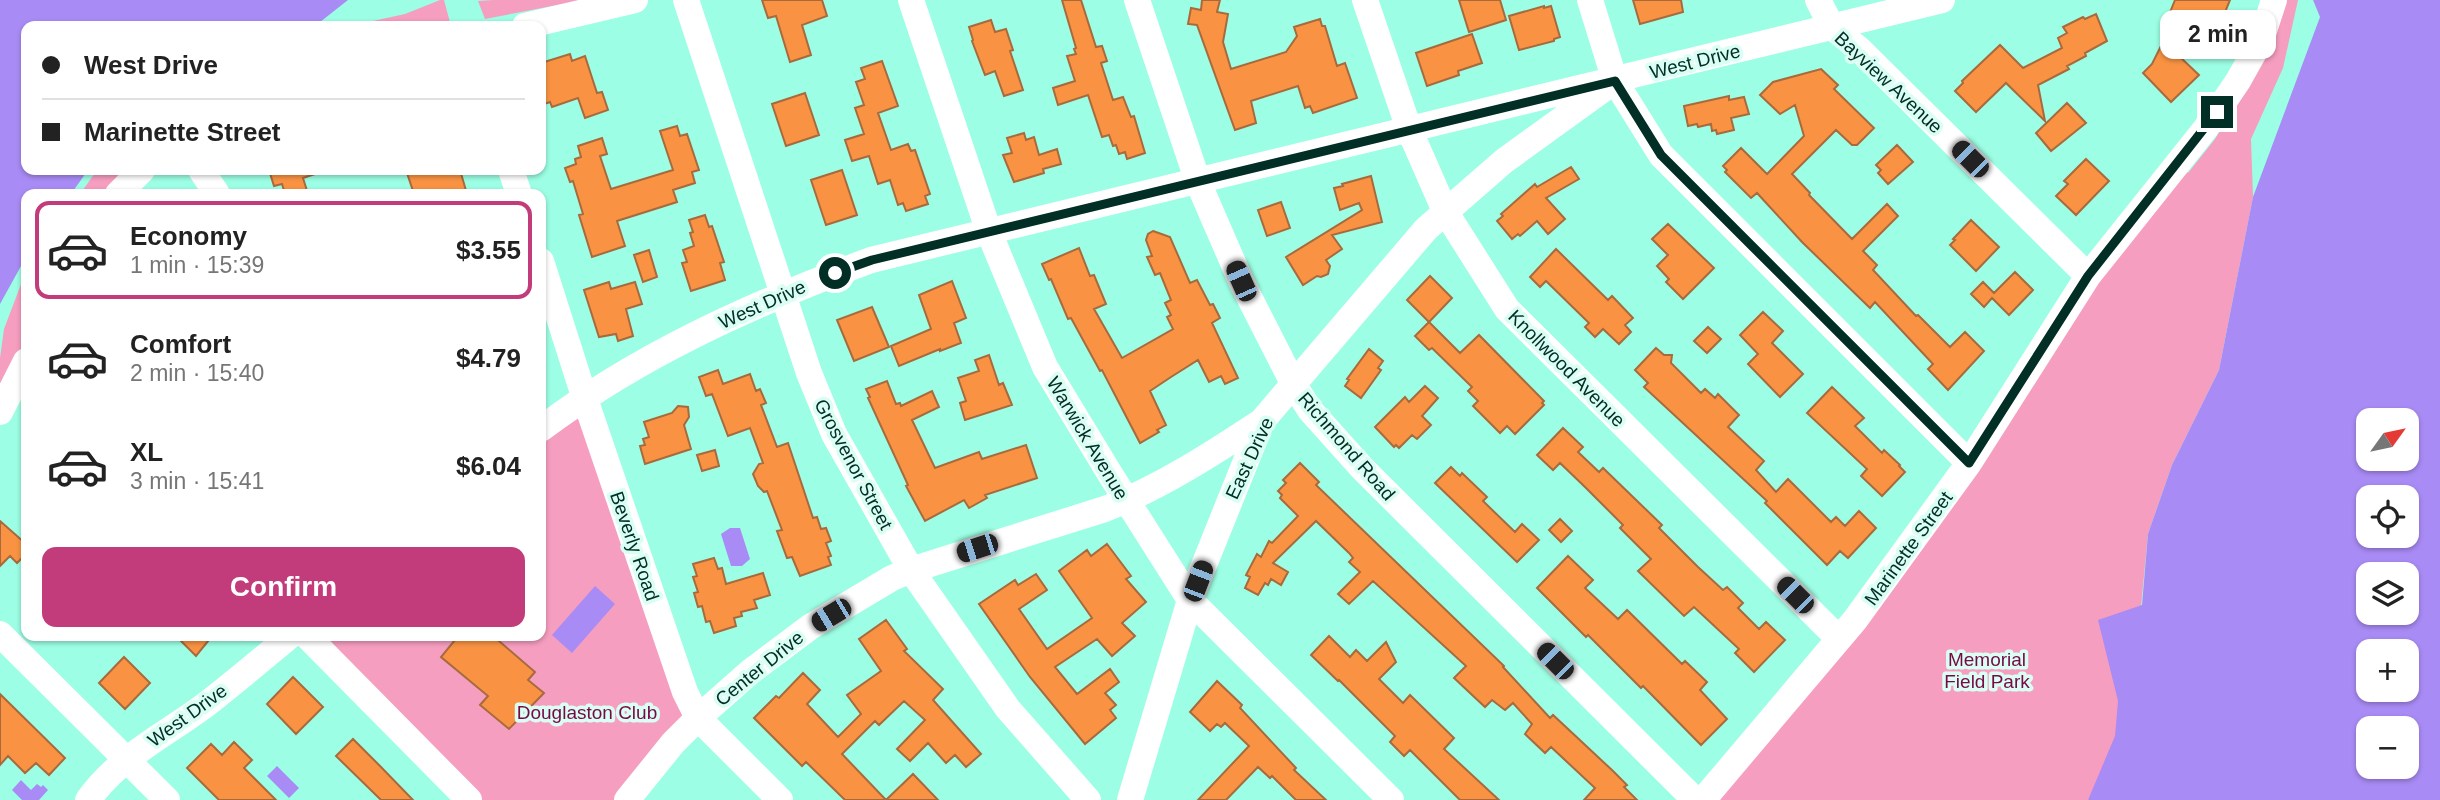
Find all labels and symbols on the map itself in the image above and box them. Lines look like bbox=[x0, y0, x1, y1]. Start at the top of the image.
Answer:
callout: 2 min bbox=[2159, 10, 2275, 60]
street label: Bayview Avenue bbox=[1831, 27, 1947, 137]
street label: West Drive bbox=[1648, 40, 1743, 83]
route end bbox=[2201, 96, 2233, 128]
car bbox=[1948, 137, 1993, 181]
route start bbox=[819, 257, 851, 289]
car bbox=[1223, 258, 1260, 304]
street label: West Drive bbox=[716, 276, 809, 333]
street label: Knollwood Avenue bbox=[1504, 306, 1629, 431]
street label: Warwick Avenue bbox=[1043, 373, 1132, 503]
street label: Richmond Road bbox=[1294, 388, 1399, 505]
street label: Grosvenor Street bbox=[810, 395, 897, 534]
north arrow bbox=[2356, 408, 2418, 471]
street label: East Drive bbox=[1221, 414, 1277, 502]
street label: Marinette Street bbox=[1860, 487, 1957, 609]
street label: Beverly Road bbox=[606, 489, 663, 604]
car bbox=[954, 532, 1001, 564]
car bbox=[1181, 558, 1216, 604]
car bbox=[1773, 573, 1818, 617]
car bbox=[808, 595, 855, 635]
street label: Center Drive bbox=[711, 627, 807, 710]
car bbox=[1533, 639, 1578, 683]
park label: Memorial Field Park bbox=[1944, 649, 2030, 692]
street label: West Drive bbox=[144, 680, 231, 751]
park label: Douglaston Club bbox=[517, 702, 657, 723]

